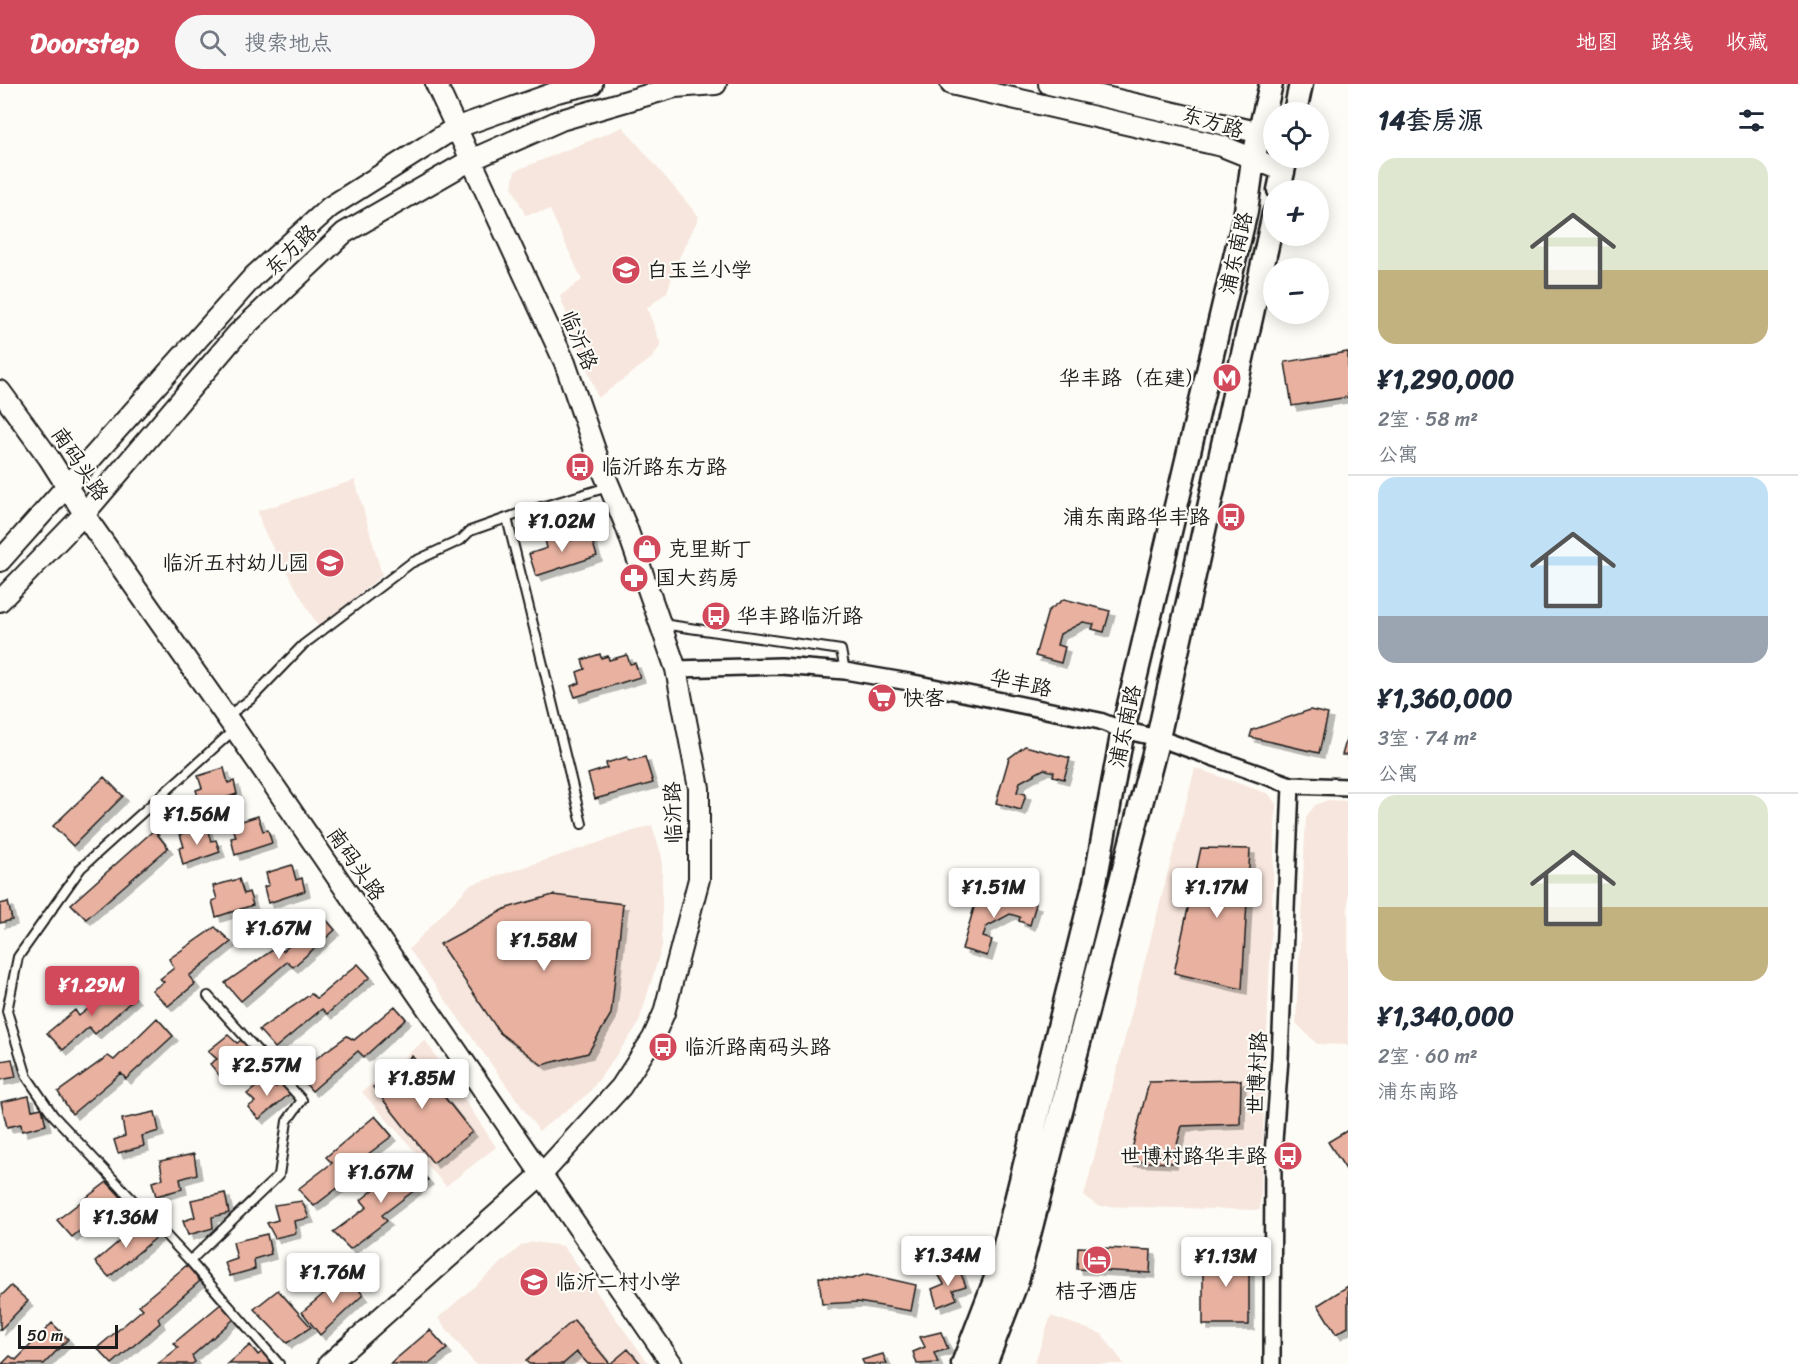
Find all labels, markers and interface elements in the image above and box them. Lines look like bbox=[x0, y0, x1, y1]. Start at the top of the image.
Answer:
search box bbox=[175, 15, 595, 69]
text: Doorstep bbox=[30, 18, 139, 67]
text: 搜索地点 bbox=[244, 23, 332, 62]
text: 地图 bbox=[1576, 23, 1618, 61]
text: 路线 bbox=[1651, 23, 1693, 61]
text: 收藏 bbox=[1726, 23, 1768, 61]
icon: search bbox=[196, 26, 229, 59]
street label: 东方路 bbox=[1177, 95, 1249, 149]
text: 14套房源 bbox=[1378, 97, 1483, 143]
map controls bbox=[1263, 102, 1329, 324]
button: locate bbox=[1263, 102, 1329, 168]
icon: filters bbox=[1735, 104, 1768, 137]
button: + bbox=[1263, 180, 1329, 246]
icon: home bbox=[1519, 197, 1627, 305]
street label: 浦东南路 bbox=[1208, 208, 1264, 298]
street label: 东方路 bbox=[255, 214, 327, 286]
place label: 白玉兰小学 bbox=[647, 251, 752, 289]
school or university icon: 白玉兰小学 bbox=[610, 254, 642, 286]
button: − bbox=[1263, 258, 1329, 324]
street label: 临沂路 bbox=[549, 304, 609, 376]
text: ¥1,290,000 bbox=[1378, 356, 1514, 402]
place label: 华丰路（在建） bbox=[1059, 359, 1206, 397]
metro station icon: 华丰路（在建） bbox=[1211, 362, 1243, 394]
text: 2室 · 58 m² bbox=[1378, 402, 1478, 437]
street label: 南码头路 bbox=[41, 419, 119, 509]
text: 公寓 bbox=[1378, 437, 1418, 472]
place label: 临沂路东方路 bbox=[601, 448, 727, 486]
bus stop icon: 临沂路东方路 bbox=[564, 451, 596, 483]
place label: 浦东南路华丰路 bbox=[1063, 498, 1210, 536]
bus stop icon: 浦东南路华丰路 bbox=[1215, 501, 1247, 533]
pin: ¥1.02M bbox=[513, 502, 611, 553]
text: ¥1.02M bbox=[529, 504, 595, 539]
icon: home bbox=[1519, 516, 1627, 624]
place label: 克里斯丁 bbox=[668, 530, 752, 568]
shop icon: 克里斯丁 bbox=[631, 533, 663, 565]
place label: 临沂五村幼儿园 bbox=[162, 544, 309, 582]
school or university icon: 临沂五村幼儿园 bbox=[314, 547, 346, 579]
place label: 国大药房 bbox=[655, 559, 739, 597]
pharmacy icon: 国大药房 bbox=[618, 562, 650, 594]
place label: 华丰路临沂路 bbox=[737, 597, 863, 635]
bus stop icon: 华丰路临沂路 bbox=[700, 600, 732, 632]
street label: 华丰路 bbox=[986, 658, 1056, 708]
text: ¥1,360,000 bbox=[1378, 675, 1512, 721]
place label: 快客 bbox=[903, 679, 945, 717]
street label: 浦东南路 bbox=[1098, 681, 1152, 771]
supermarket icon: 快客 bbox=[866, 682, 898, 714]
text: 3室 · 74 m² bbox=[1378, 721, 1477, 756]
text: 公寓 bbox=[1378, 756, 1418, 791]
street label: 临沂路 bbox=[653, 781, 693, 845]
pin: ¥1.56M bbox=[148, 795, 246, 846]
text: ¥1.56M bbox=[164, 797, 230, 832]
street label: 南码头路 bbox=[316, 819, 396, 909]
icon: home bbox=[1519, 834, 1627, 942]
pin: ¥1.51M bbox=[945, 868, 1043, 919]
pin: ¥1.17M bbox=[1168, 868, 1266, 919]
text: ¥1.51M bbox=[963, 870, 1025, 905]
text: ¥1.17M bbox=[1186, 870, 1248, 905]
pin: ¥1.67M bbox=[230, 909, 328, 960]
text: ¥1.67M bbox=[247, 911, 311, 946]
pin: ¥1.58M bbox=[495, 921, 593, 972]
text: ¥1.58M bbox=[511, 923, 577, 958]
pin: ¥1.29M bbox=[43, 966, 141, 1017]
text: ¥1.29M bbox=[59, 968, 125, 1003]
text: ¥1,340,000 bbox=[1378, 993, 1514, 1039]
place label: 临沂路南码头路 bbox=[684, 1028, 831, 1066]
street label: 世博村路 bbox=[1236, 1030, 1278, 1116]
bus stop icon: 临沂路南码头路 bbox=[647, 1031, 679, 1063]
text: 2室 · 60 m² bbox=[1378, 1039, 1478, 1074]
pin: ¥2.57M bbox=[218, 1046, 316, 1097]
text: ¥2.57M bbox=[233, 1048, 301, 1083]
pin: ¥1.85M bbox=[373, 1059, 471, 1110]
text: ¥1.85M bbox=[389, 1061, 455, 1096]
text: 浦东南路 bbox=[1378, 1074, 1458, 1109]
place label: 世博村路华丰路 bbox=[1120, 1137, 1267, 1175]
bus stop icon: 世博村路华丰路 bbox=[1272, 1140, 1304, 1172]
pin: ¥1.67M bbox=[332, 1153, 430, 1204]
text: ¥1.67M bbox=[349, 1155, 413, 1190]
pin: ¥1.36M bbox=[77, 1198, 175, 1249]
text: ¥1.36M bbox=[94, 1200, 158, 1235]
pin: ¥1.34M bbox=[899, 1236, 997, 1287]
pin: ¥1.13M bbox=[1177, 1237, 1275, 1288]
text: ¥1.34M bbox=[915, 1238, 981, 1273]
text: ¥1.13M bbox=[1195, 1239, 1257, 1274]
hotel icon: 桔子酒店 bbox=[1081, 1244, 1113, 1276]
pin: ¥1.76M bbox=[284, 1253, 382, 1304]
text: ¥1.76M bbox=[301, 1255, 365, 1290]
place label: 临沂二村小学 bbox=[555, 1263, 681, 1301]
school or university icon: 临沂二村小学 bbox=[518, 1266, 550, 1298]
place label: 桔子酒店 bbox=[1055, 1272, 1139, 1310]
text: 50 m bbox=[27, 1321, 63, 1350]
scale bar bbox=[18, 1322, 118, 1350]

